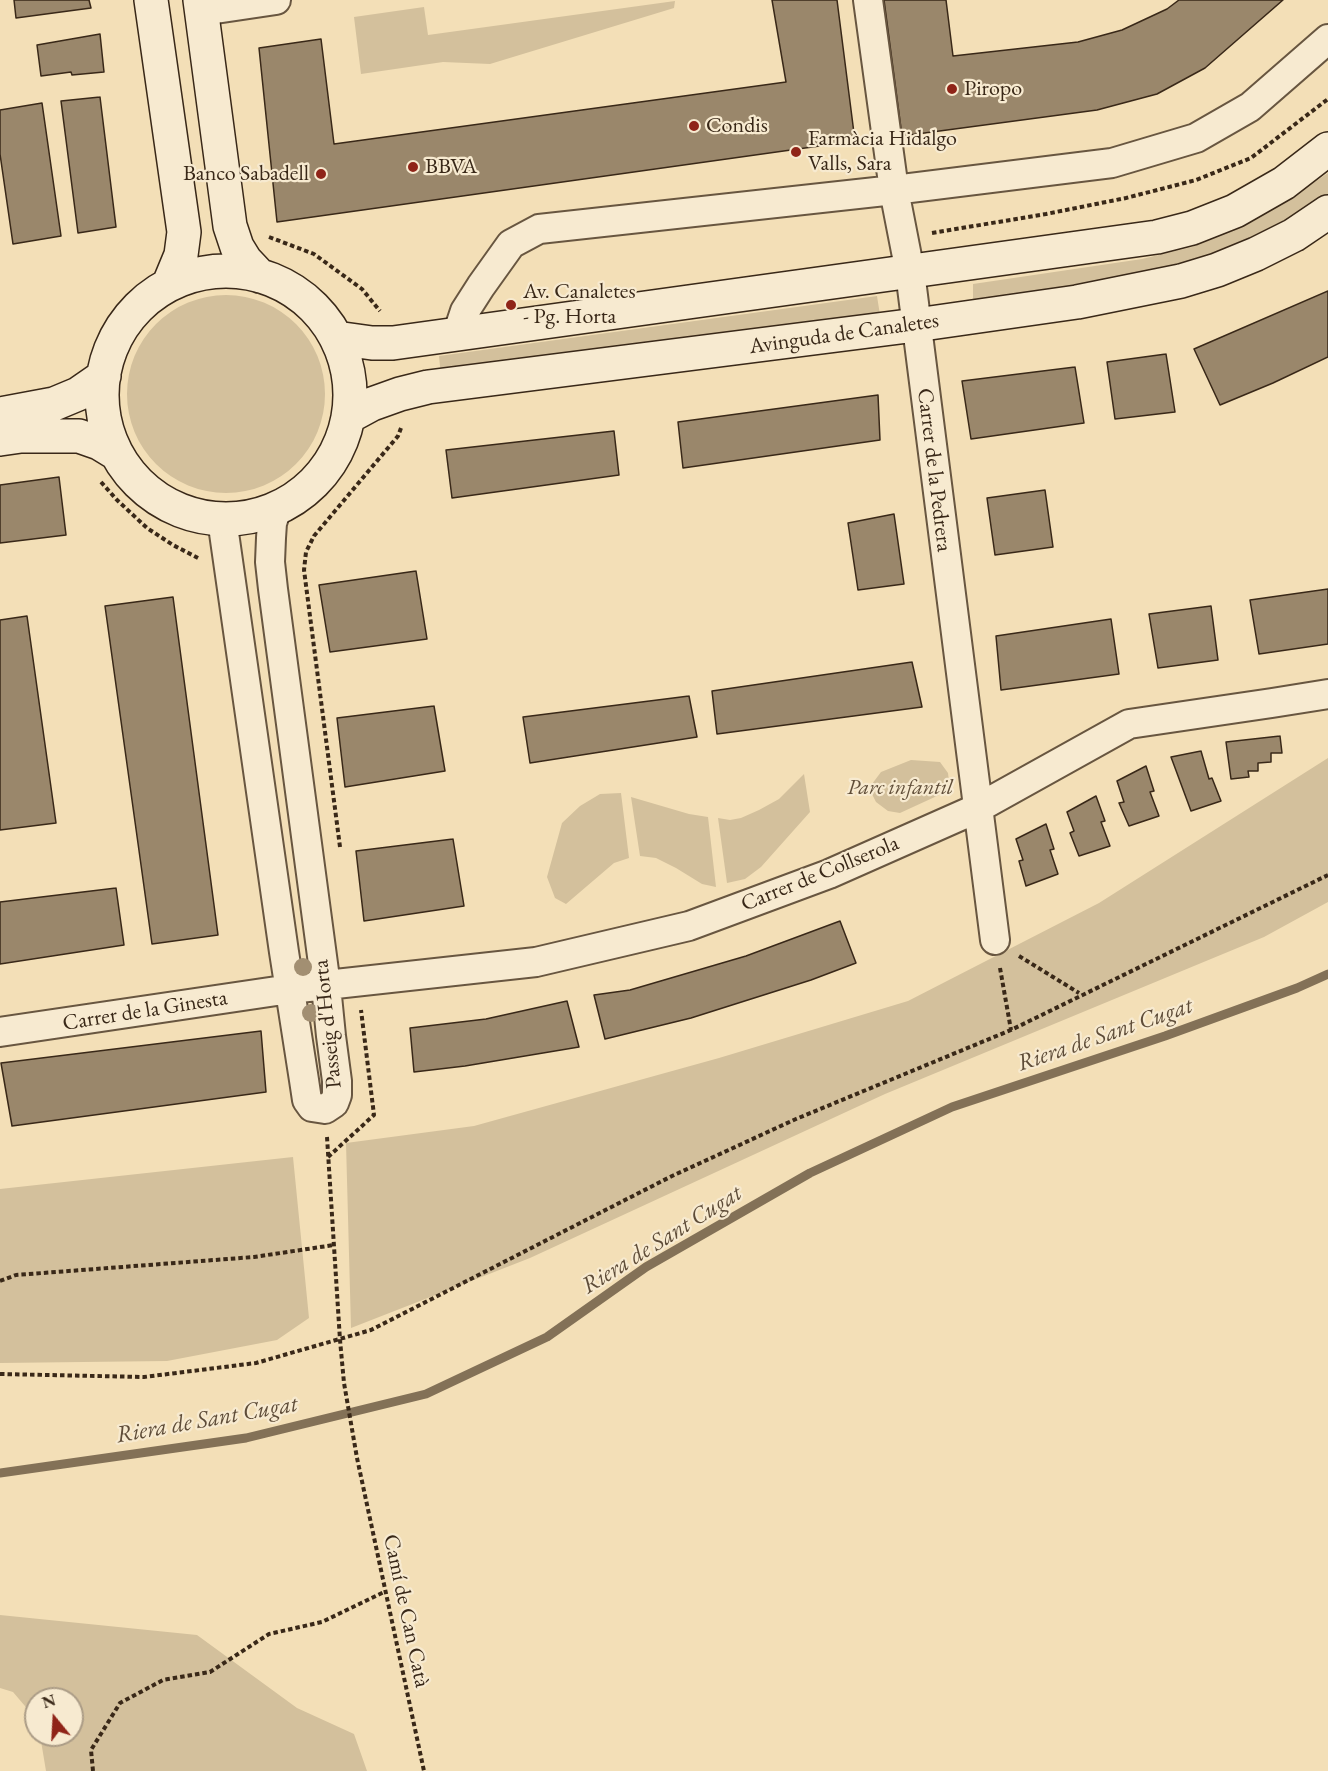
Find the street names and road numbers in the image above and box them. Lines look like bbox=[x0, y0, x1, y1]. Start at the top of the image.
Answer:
street label: Avinguda de Canaletes bbox=[748, 308, 940, 360]
street label: Carrer de la Pedrera bbox=[911, 387, 957, 553]
street label: Carrer de Collserola bbox=[737, 830, 903, 918]
street label: Passeig d'Horta bbox=[308, 958, 348, 1090]
street label: Carrer de la Ginesta bbox=[61, 985, 229, 1037]
street label: Camí de Can Catà bbox=[377, 1532, 435, 1690]

